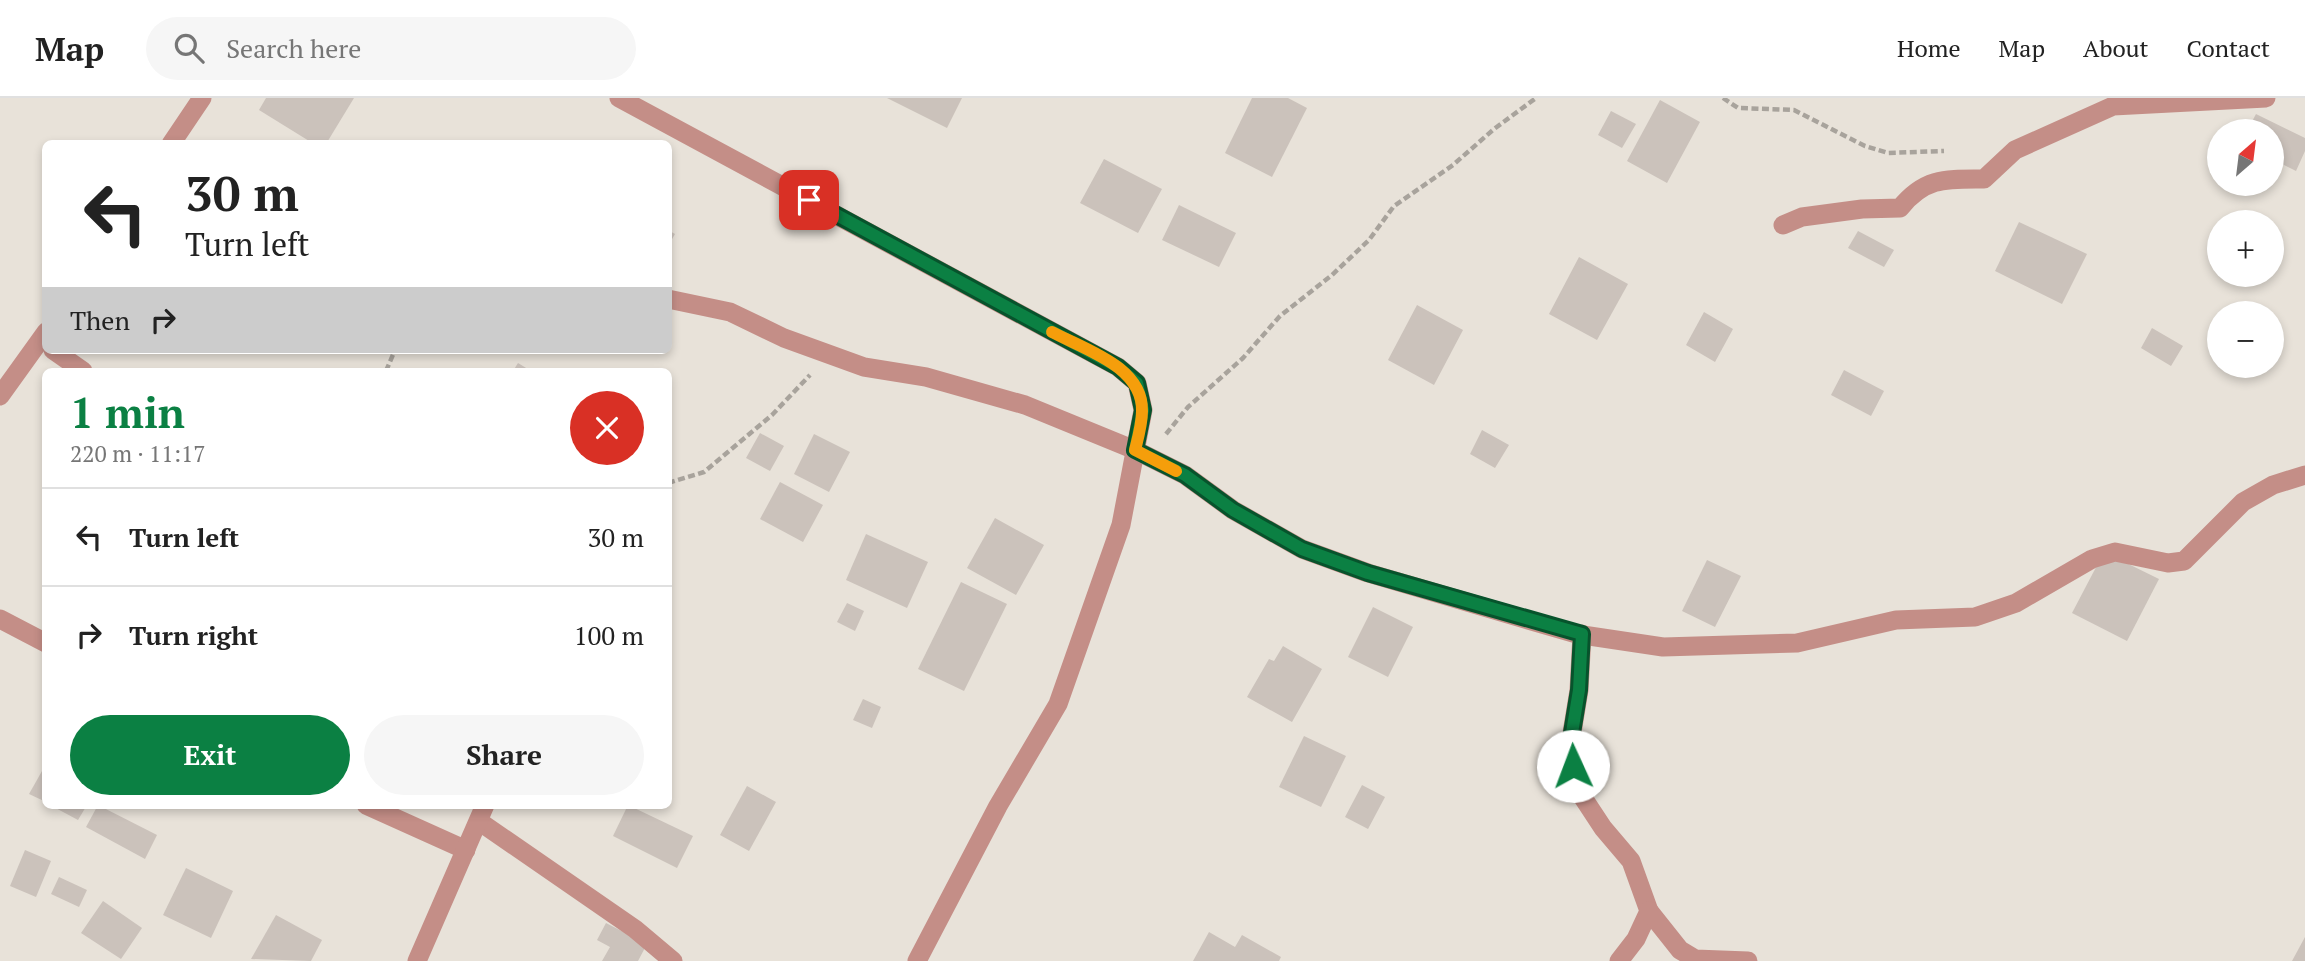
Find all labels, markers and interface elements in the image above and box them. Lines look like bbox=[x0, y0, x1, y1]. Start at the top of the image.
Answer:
search box bbox=[146, 17, 636, 80]
text: Map bbox=[35, 27, 104, 70]
icon: search bbox=[170, 29, 208, 67]
text: Search here bbox=[226, 31, 361, 65]
text: Home bbox=[1897, 32, 1961, 64]
text: Map bbox=[1999, 32, 2045, 64]
text: About bbox=[2083, 32, 2149, 64]
text: Contact bbox=[2187, 32, 2270, 64]
north arrow bbox=[2207, 119, 2284, 196]
map controls bbox=[2207, 119, 2284, 378]
text: 30 m bbox=[185, 160, 299, 225]
icon: left bbox=[70, 168, 161, 259]
pin bbox=[779, 170, 839, 230]
icon: arrive bbox=[790, 181, 828, 219]
button: + bbox=[2207, 210, 2284, 287]
text: Turn left bbox=[185, 223, 309, 265]
icon: right bbox=[144, 301, 182, 339]
button: − bbox=[2207, 301, 2284, 378]
text: Then bbox=[70, 303, 130, 337]
text: 1 min bbox=[70, 384, 185, 440]
button: close bbox=[570, 391, 644, 465]
text: 220 m · 11:17 bbox=[70, 438, 205, 469]
icon: left bbox=[70, 518, 108, 556]
text: Turn left bbox=[129, 520, 239, 554]
text: 30 m bbox=[588, 520, 644, 554]
icon: right bbox=[70, 616, 108, 654]
text: Turn right bbox=[129, 618, 258, 652]
text: 100 m bbox=[574, 618, 644, 652]
button: Exit bbox=[70, 715, 350, 795]
button: Share bbox=[364, 715, 644, 795]
position arrow bbox=[1536, 729, 1610, 803]

